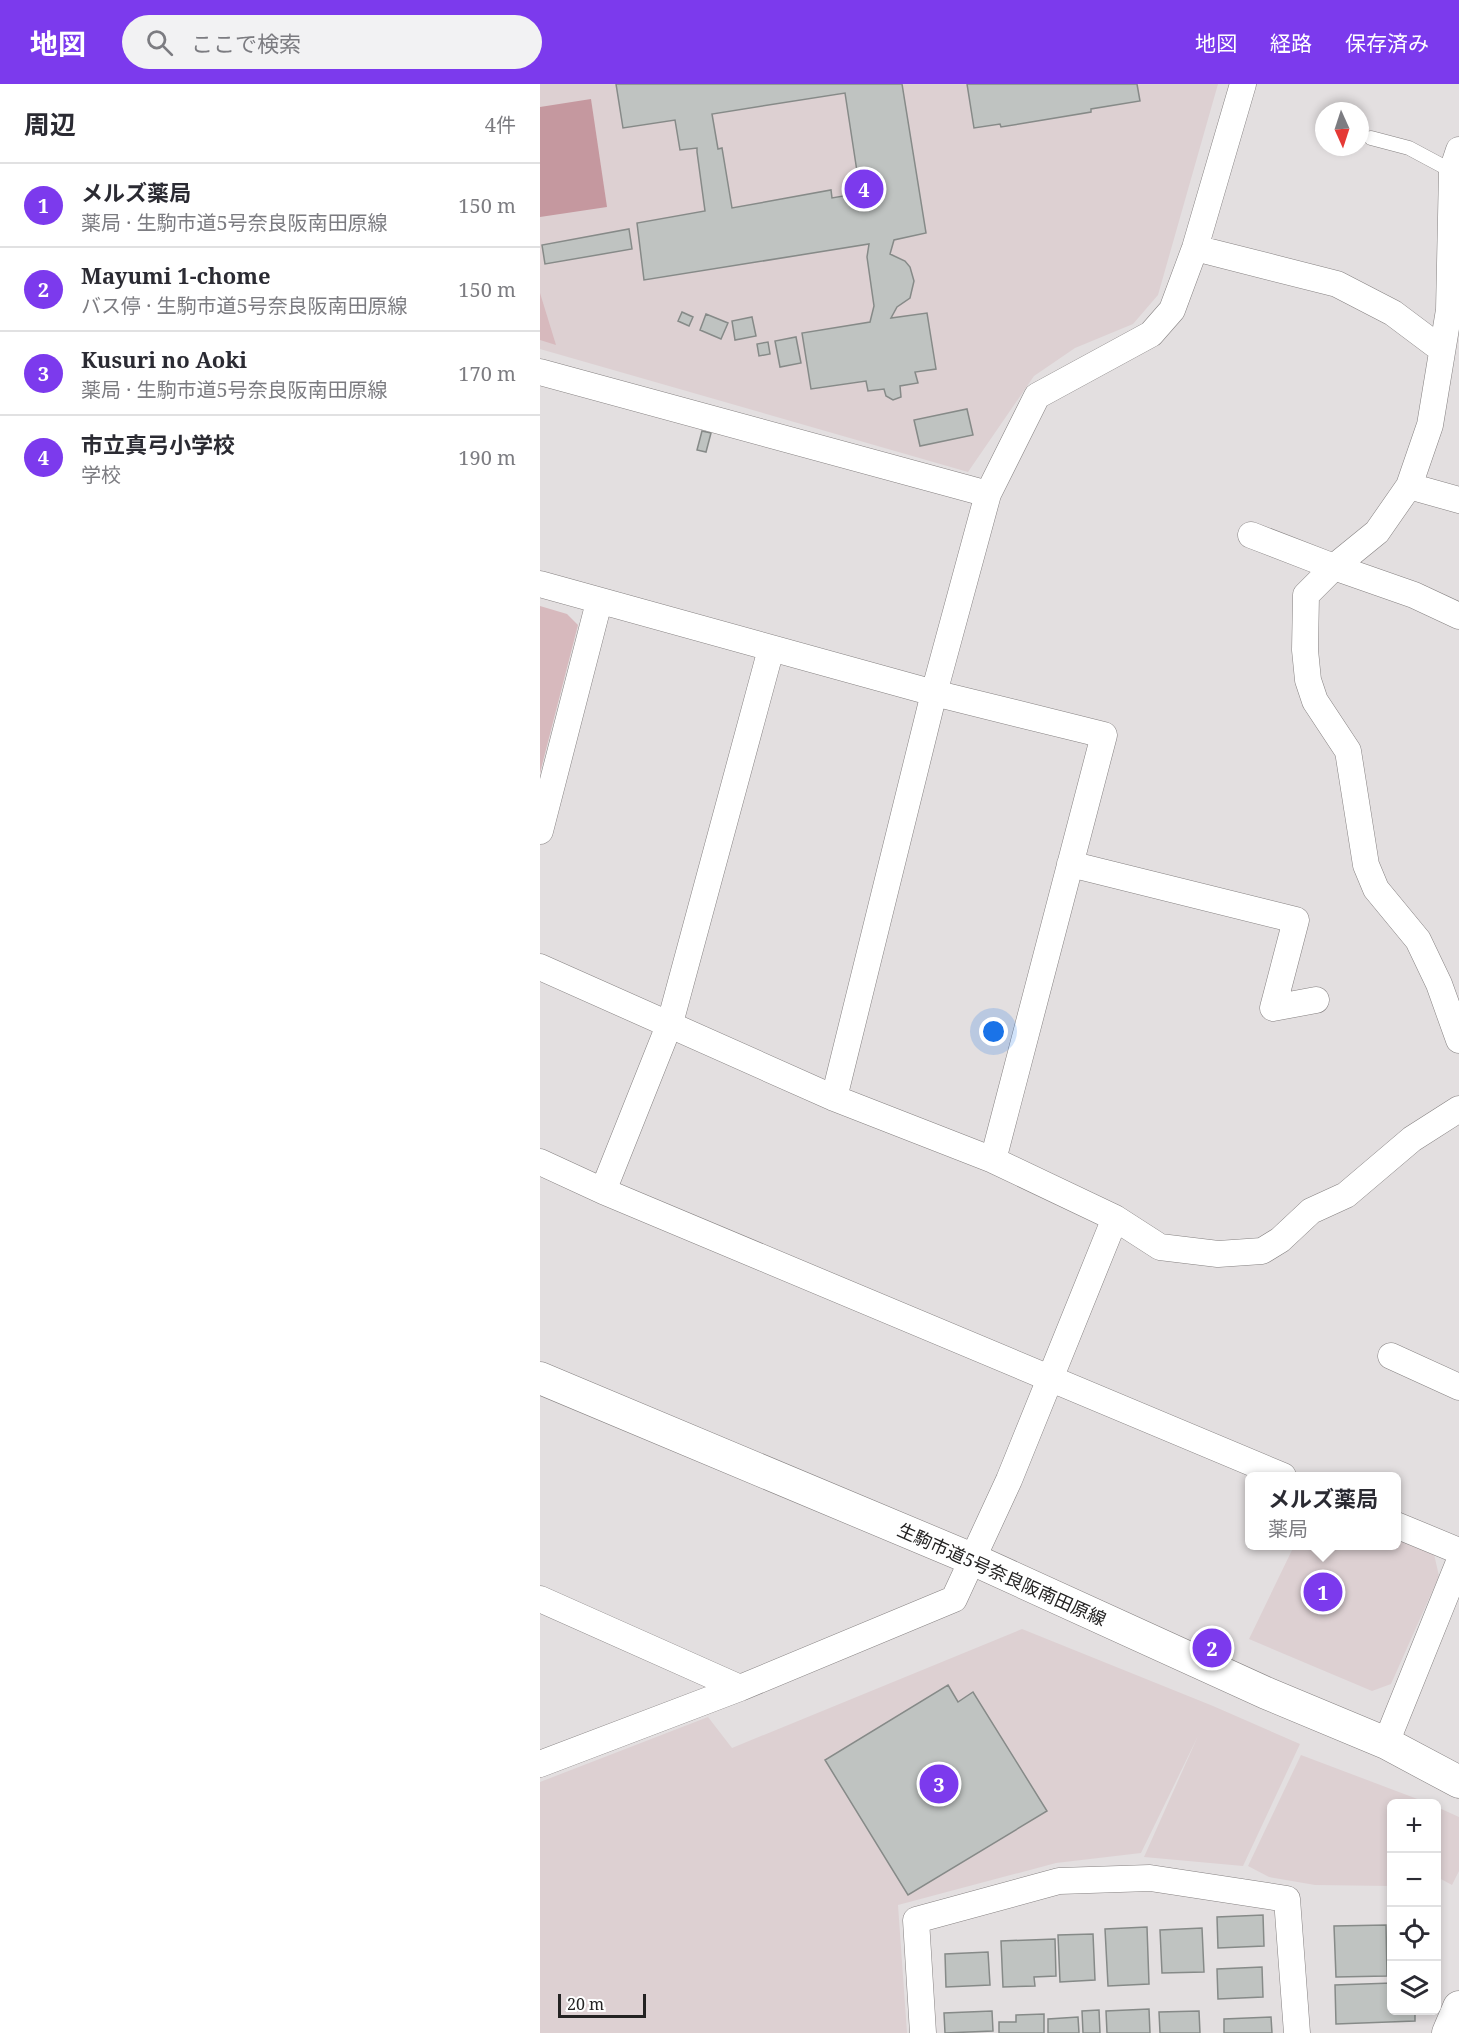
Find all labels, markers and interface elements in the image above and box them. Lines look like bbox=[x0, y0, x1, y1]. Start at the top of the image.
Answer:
search box bbox=[122, 15, 542, 69]
text: 地図 bbox=[30, 24, 86, 62]
icon: search bbox=[143, 26, 176, 59]
text: ここで検索 bbox=[191, 28, 301, 58]
text: 地図 bbox=[1195, 29, 1237, 57]
text: 経路 bbox=[1270, 29, 1312, 57]
text: 保存済み bbox=[1345, 29, 1429, 57]
north arrow bbox=[1315, 102, 1369, 156]
text: 周辺 bbox=[24, 106, 76, 142]
text: 4件 bbox=[485, 111, 516, 138]
pin: 4 bbox=[844, 166, 884, 212]
text: メルズ薬局 bbox=[81, 177, 191, 207]
text: 1 bbox=[38, 192, 49, 219]
text: 150 m bbox=[458, 192, 516, 219]
text: 薬局 · 生駒市道5号奈良阪南田原線 bbox=[81, 209, 388, 236]
text: Mayumi 1-chome bbox=[81, 260, 271, 290]
text: 2 bbox=[38, 276, 49, 303]
text: 150 m bbox=[458, 276, 516, 303]
text: バス停 · 生駒市道5号奈良阪南田原線 bbox=[81, 292, 408, 319]
text: Kusuri no Aoki bbox=[81, 344, 247, 374]
text: 3 bbox=[38, 360, 49, 387]
text: 170 m bbox=[458, 360, 516, 387]
text: 薬局 · 生駒市道5号奈良阪南田原線 bbox=[81, 376, 388, 403]
text: 市立真弓小学校 bbox=[81, 429, 235, 459]
text: 4 bbox=[38, 444, 49, 471]
text: 190 m bbox=[458, 444, 516, 471]
text: 学校 bbox=[81, 461, 121, 488]
your location bbox=[979, 1017, 1008, 1046]
popup bbox=[1245, 1472, 1401, 1550]
text: メルズ薬局 bbox=[1268, 1483, 1378, 1513]
text: 薬局 bbox=[1268, 1515, 1308, 1542]
street label: 生駒市道5号奈良阪南田原線 bbox=[894, 1517, 1110, 1631]
pin: 1 bbox=[1304, 1570, 1342, 1614]
pin: 2 bbox=[1192, 1626, 1232, 1670]
pin: 3 bbox=[920, 1762, 958, 1806]
map controls bbox=[1387, 1799, 1441, 2015]
button: + bbox=[1387, 1799, 1441, 1853]
button: − bbox=[1387, 1853, 1441, 1907]
button: locate bbox=[1387, 1907, 1441, 1961]
button: layers bbox=[1387, 1961, 1441, 2015]
scale bar bbox=[558, 1991, 646, 2018]
text: 20 m bbox=[567, 1993, 604, 2015]

